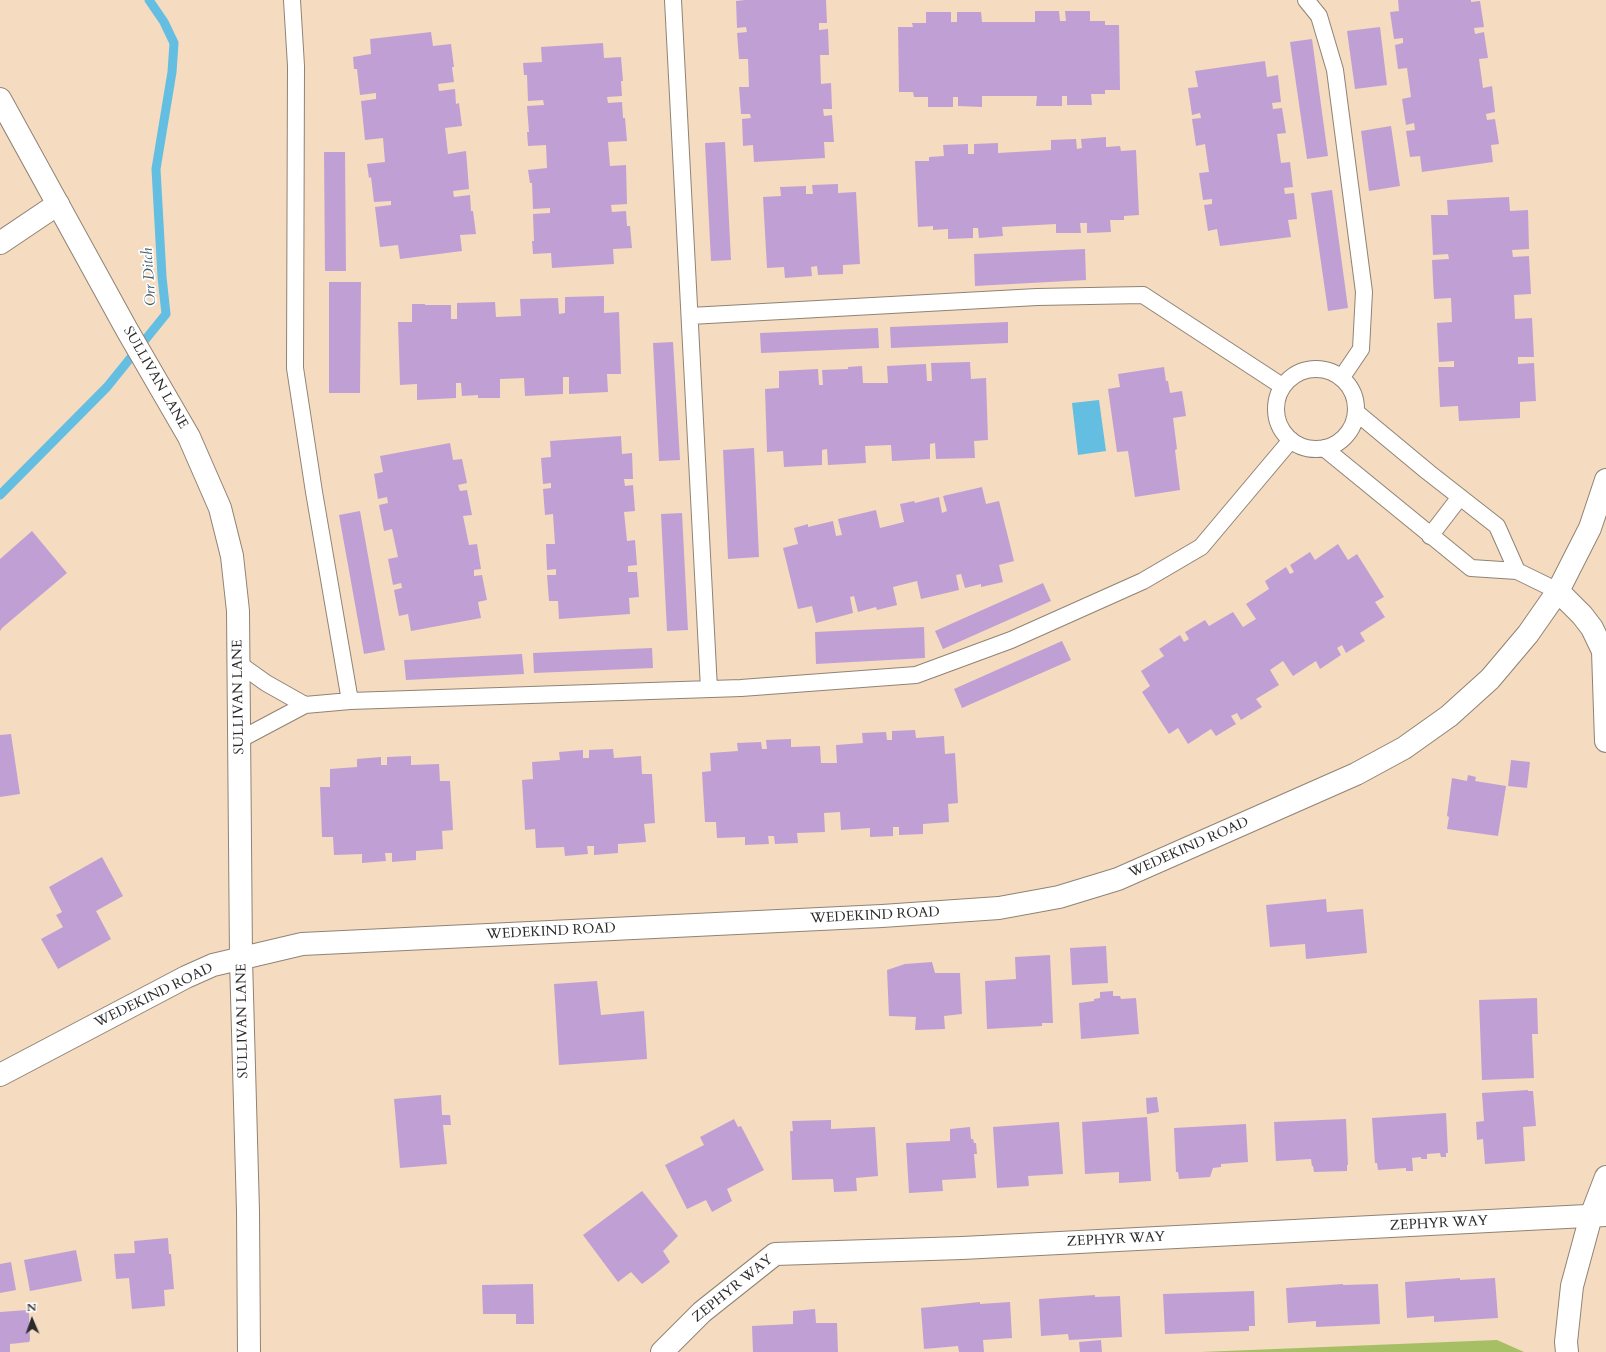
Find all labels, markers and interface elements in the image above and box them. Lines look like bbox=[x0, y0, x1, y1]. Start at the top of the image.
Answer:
water label: Orr Ditch bbox=[139, 247, 161, 307]
street label: SULLIVAN LANE bbox=[119, 324, 191, 432]
street label: SULLIVAN LANE bbox=[230, 639, 248, 755]
street label: WEDEKIND ROAD bbox=[1126, 814, 1252, 882]
street label: WEDEKIND ROAD bbox=[810, 904, 940, 928]
street label: WEDEKIND ROAD bbox=[486, 920, 616, 944]
street label: WEDEKIND ROAD bbox=[92, 960, 216, 1032]
street label: SULLIVAN LANE bbox=[234, 963, 252, 1079]
street label: ZEPHYR WAY bbox=[1389, 1213, 1489, 1235]
street label: ZEPHYR WAY bbox=[1066, 1229, 1166, 1251]
street label: ZEPHYR WAY bbox=[689, 1252, 777, 1326]
north arrow bbox=[12, 1300, 52, 1340]
text: N bbox=[27, 1300, 37, 1315]

